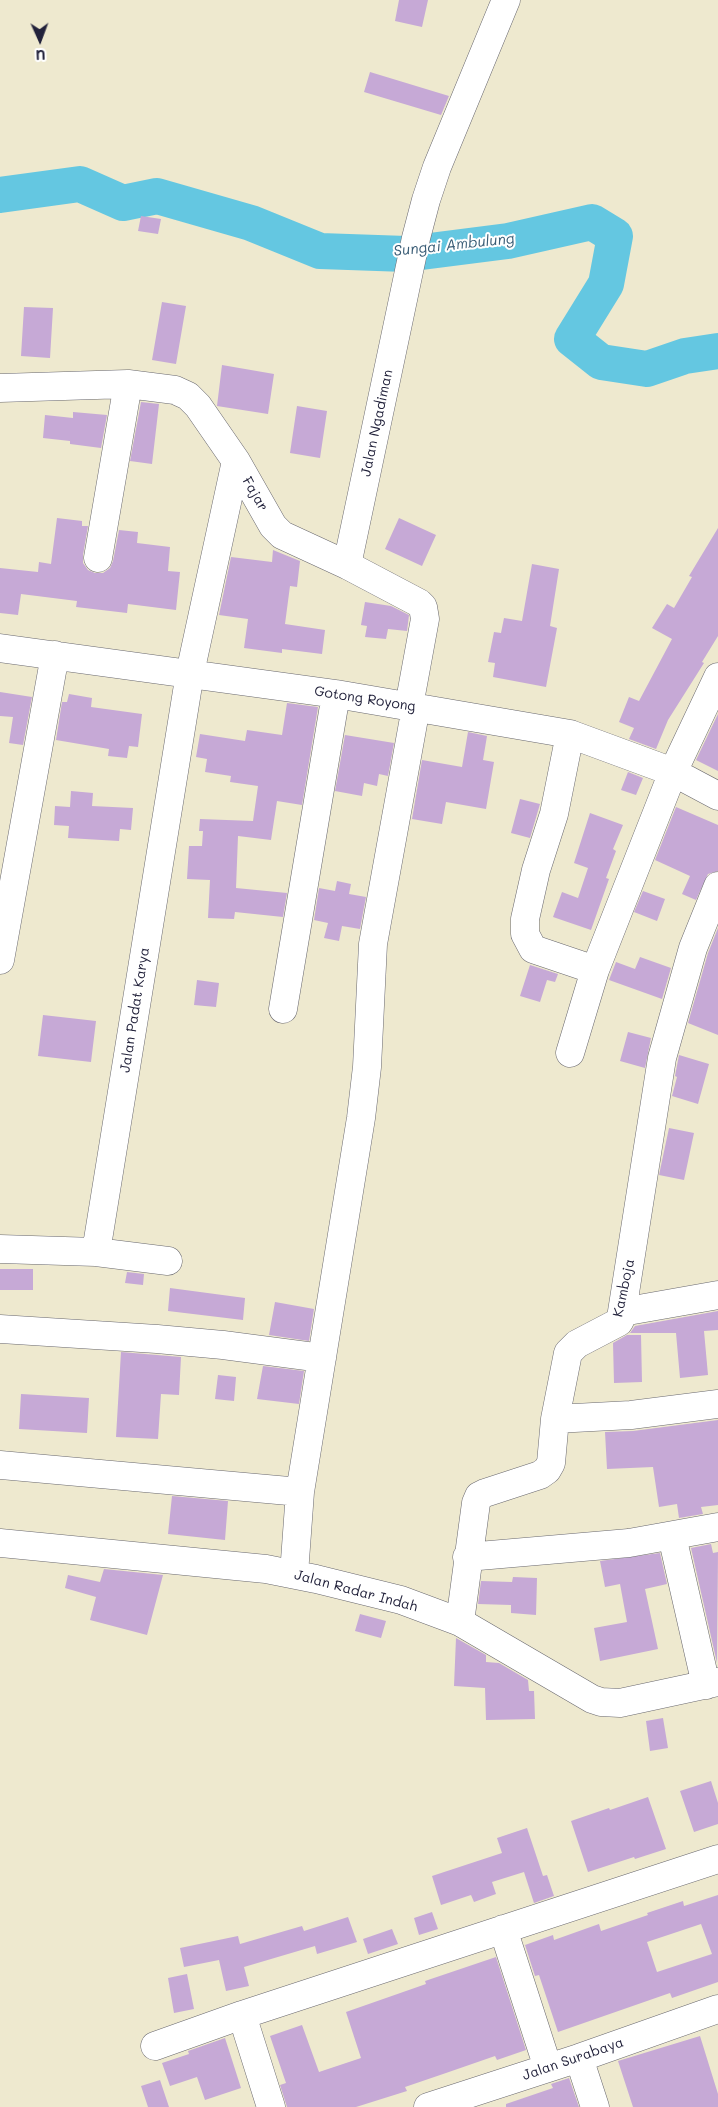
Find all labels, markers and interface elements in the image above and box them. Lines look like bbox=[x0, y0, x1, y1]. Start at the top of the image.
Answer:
north arrow bbox=[15, 15, 65, 65]
text: U bbox=[35, 46, 46, 65]
water label: Sungai Ambulung bbox=[393, 230, 515, 260]
street label: Jalan Ngadiman bbox=[357, 368, 397, 478]
street label: Fajar bbox=[238, 474, 272, 514]
street label: Gotong Royong bbox=[313, 683, 417, 715]
street label: Jalan Padat Karya bbox=[117, 946, 153, 1074]
street label: Kamboja bbox=[610, 1257, 638, 1319]
street label: Jalan Radar Indah bbox=[292, 1566, 420, 1616]
street label: Jalan Surabaya bbox=[520, 2034, 626, 2084]

